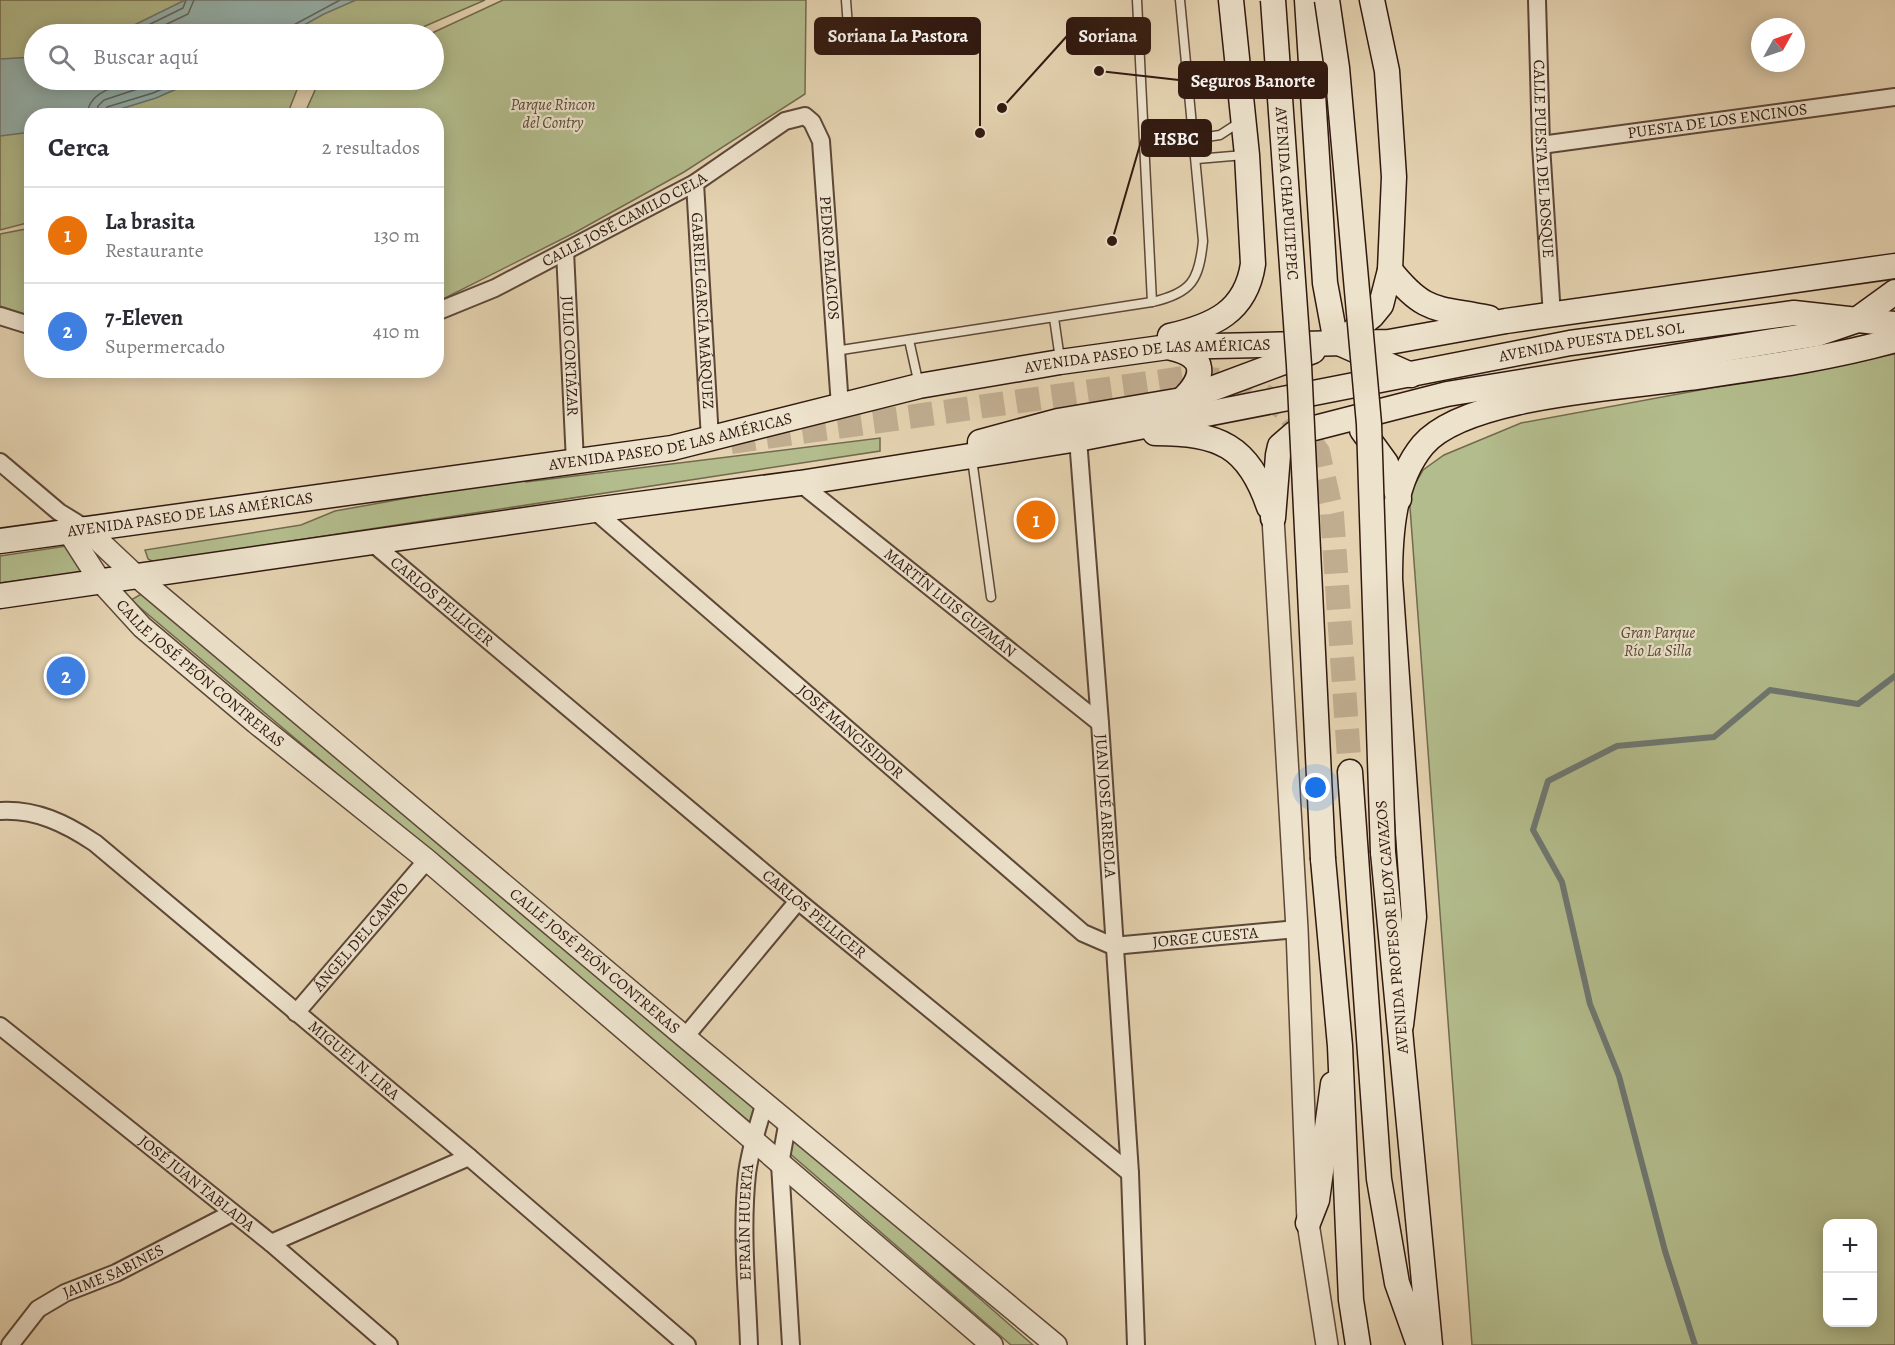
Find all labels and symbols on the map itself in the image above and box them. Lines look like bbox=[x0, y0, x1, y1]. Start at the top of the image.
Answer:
callout: Soriana La Pastora bbox=[815, 18, 980, 54]
callout: Soriana bbox=[1067, 18, 1150, 54]
north arrow bbox=[1751, 18, 1805, 72]
text: Soriana La Pastora bbox=[828, 24, 969, 48]
text: Soriana bbox=[1079, 24, 1138, 48]
street label: CALLE PUESTA DEL BOSQUE bbox=[1528, 59, 1559, 259]
callout: Seguros Banorte bbox=[1179, 62, 1327, 98]
text: Seguros Banorte bbox=[1191, 69, 1315, 93]
park label: Parque Rincon del Contry bbox=[511, 94, 595, 134]
street label: PUESTA DE LOS ENCINOS bbox=[1626, 98, 1809, 144]
street label: AVENIDA CHAPULTEPEC bbox=[1270, 105, 1304, 281]
callout: HSBC bbox=[1142, 120, 1211, 156]
text: HSBC bbox=[1153, 127, 1199, 151]
street label: CALLE JOSÉ CAMILO CELA bbox=[538, 167, 712, 272]
street label: PEDRO PALACIOS bbox=[814, 195, 845, 321]
street label: GABRIEL GARCÍA MÁRQUEZ bbox=[686, 212, 719, 410]
street label: JULIO CORTÁZAR bbox=[556, 295, 584, 417]
street label: AVENIDA PUESTA DEL SOL bbox=[1496, 317, 1686, 368]
street label: AVENIDA PASEO DE LAS AMÉRICAS bbox=[1022, 334, 1271, 379]
street label: AVENIDA PASEO DE LAS AMÉRICAS bbox=[546, 407, 794, 476]
street label: AVENIDA PASEO DE LAS AMÉRICAS bbox=[65, 487, 314, 543]
pin: 1 bbox=[1016, 498, 1056, 542]
street label: MARTÍN LUIS GUZMÁN bbox=[879, 543, 1021, 663]
street label: CARLOS PELLICER bbox=[386, 552, 499, 652]
street label: CALLE JOSÉ PEÓN CONTRERAS bbox=[111, 595, 289, 753]
park label: Gran Parque Río La Silla bbox=[1621, 622, 1695, 662]
pin: 2 bbox=[46, 654, 86, 698]
street label: JOSÉ MANCISIDOR bbox=[792, 680, 908, 784]
street label: JUAN JOSÉ ARREOLA bbox=[1090, 733, 1121, 879]
your location bbox=[1301, 773, 1330, 802]
street label: AVENIDA PROFESOR ELOY CAVAZOS bbox=[1370, 799, 1414, 1056]
street label: CARLOS PELLICER bbox=[757, 864, 871, 964]
street label: ÁNGEL DEL CAMPO bbox=[307, 878, 414, 997]
street label: CALLE JOSÉ PEÓN CONTRERAS bbox=[505, 883, 685, 1039]
street label: JORGE CUESTA bbox=[1152, 922, 1260, 953]
street label: MIGUEL N. LIRA bbox=[303, 1015, 405, 1105]
street label: JOSÉ JUAN TABLADA bbox=[134, 1130, 260, 1237]
street label: EFRAÍN HUERTA bbox=[733, 1161, 759, 1281]
street label: JAIME SABINES bbox=[60, 1239, 168, 1304]

